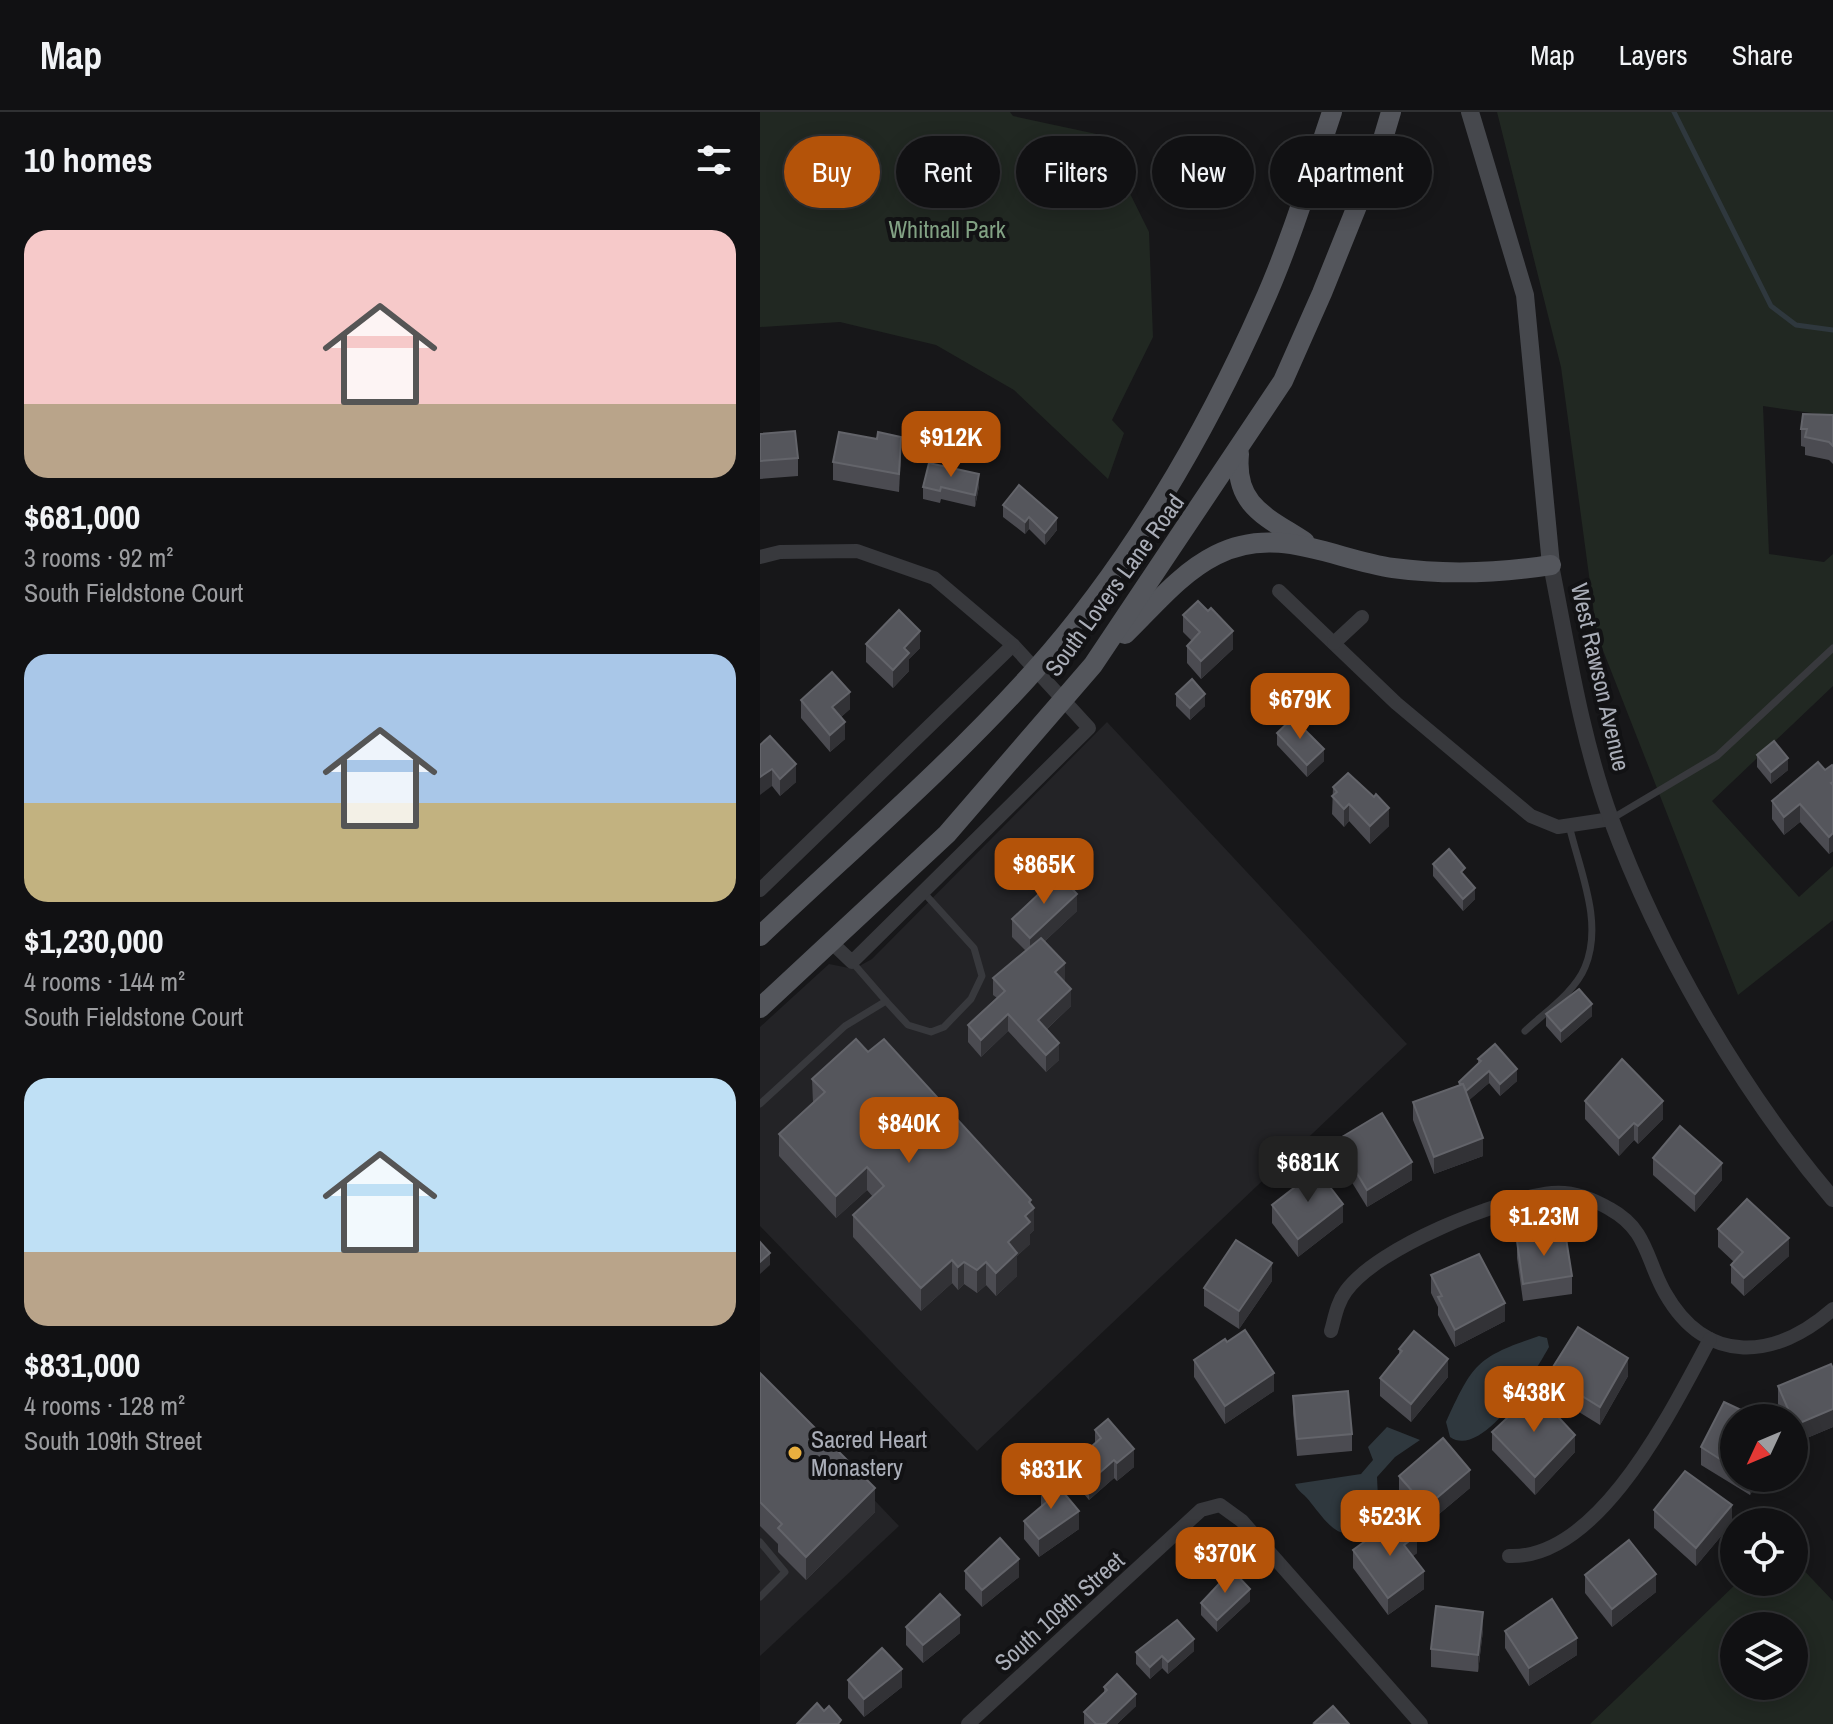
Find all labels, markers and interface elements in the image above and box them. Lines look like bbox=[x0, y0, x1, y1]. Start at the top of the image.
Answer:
text: Map bbox=[40, 30, 102, 81]
text: Map bbox=[1530, 36, 1575, 74]
text: Layers bbox=[1619, 36, 1688, 74]
text: Share bbox=[1732, 36, 1793, 74]
chip: Buy bbox=[784, 136, 880, 208]
chip: Rent bbox=[896, 136, 1000, 208]
chip: Filters bbox=[1016, 136, 1136, 208]
chip: New bbox=[1152, 136, 1254, 208]
chip: Apartment bbox=[1270, 136, 1432, 208]
text: 10 homes bbox=[24, 137, 153, 183]
icon: filters bbox=[692, 138, 736, 182]
park label: Whitnall Park bbox=[888, 213, 1006, 245]
icon: home bbox=[308, 282, 452, 426]
pin: $912K bbox=[895, 411, 1007, 479]
text: $912K bbox=[920, 419, 982, 454]
street label: South Lovers Lane Road bbox=[1037, 488, 1191, 682]
text: $681,000 bbox=[24, 494, 140, 540]
text: 3 rooms · 92 m² bbox=[24, 540, 173, 575]
text: South Fieldstone Court bbox=[24, 575, 243, 610]
street label: West Rawson Avenue bbox=[1564, 580, 1638, 774]
pin: $679K bbox=[1244, 673, 1356, 741]
text: $679K bbox=[1269, 681, 1331, 716]
icon: home bbox=[308, 706, 452, 850]
pin: $865K bbox=[988, 838, 1100, 906]
text: $865K bbox=[1013, 846, 1075, 881]
text: $1,230,000 bbox=[24, 918, 164, 964]
text: 4 rooms · 144 m² bbox=[24, 964, 185, 999]
text: South Fieldstone Court bbox=[24, 999, 243, 1034]
pin: $840K bbox=[853, 1097, 965, 1165]
text: $840K bbox=[878, 1105, 940, 1140]
icon: home bbox=[308, 1130, 452, 1274]
pin: $681K bbox=[1252, 1136, 1364, 1204]
text: $681K bbox=[1277, 1144, 1339, 1179]
pin: $1.23M bbox=[1479, 1190, 1609, 1258]
text: $1.23M bbox=[1508, 1198, 1580, 1233]
text: $831,000 bbox=[24, 1342, 140, 1388]
pin: $438K bbox=[1478, 1366, 1590, 1434]
text: $438K bbox=[1503, 1374, 1565, 1409]
text: 4 rooms · 128 m² bbox=[24, 1388, 185, 1423]
north arrow bbox=[1720, 1404, 1808, 1492]
map controls bbox=[1720, 1404, 1808, 1700]
text: South 109th Street bbox=[24, 1423, 202, 1458]
place label: Sacred Heart Monastery bbox=[811, 1423, 927, 1483]
pin: $831K bbox=[995, 1443, 1107, 1511]
marker: Sacred Heart Monastery bbox=[786, 1444, 804, 1462]
text: $831K bbox=[1020, 1451, 1082, 1486]
pin: $523K bbox=[1334, 1490, 1446, 1558]
text: $523K bbox=[1359, 1498, 1421, 1533]
button: locate bbox=[1720, 1508, 1808, 1596]
pin: $370K bbox=[1169, 1527, 1281, 1595]
text: $370K bbox=[1194, 1535, 1256, 1570]
street label: South 109th Street bbox=[987, 1544, 1131, 1678]
button: layers bbox=[1720, 1612, 1808, 1700]

